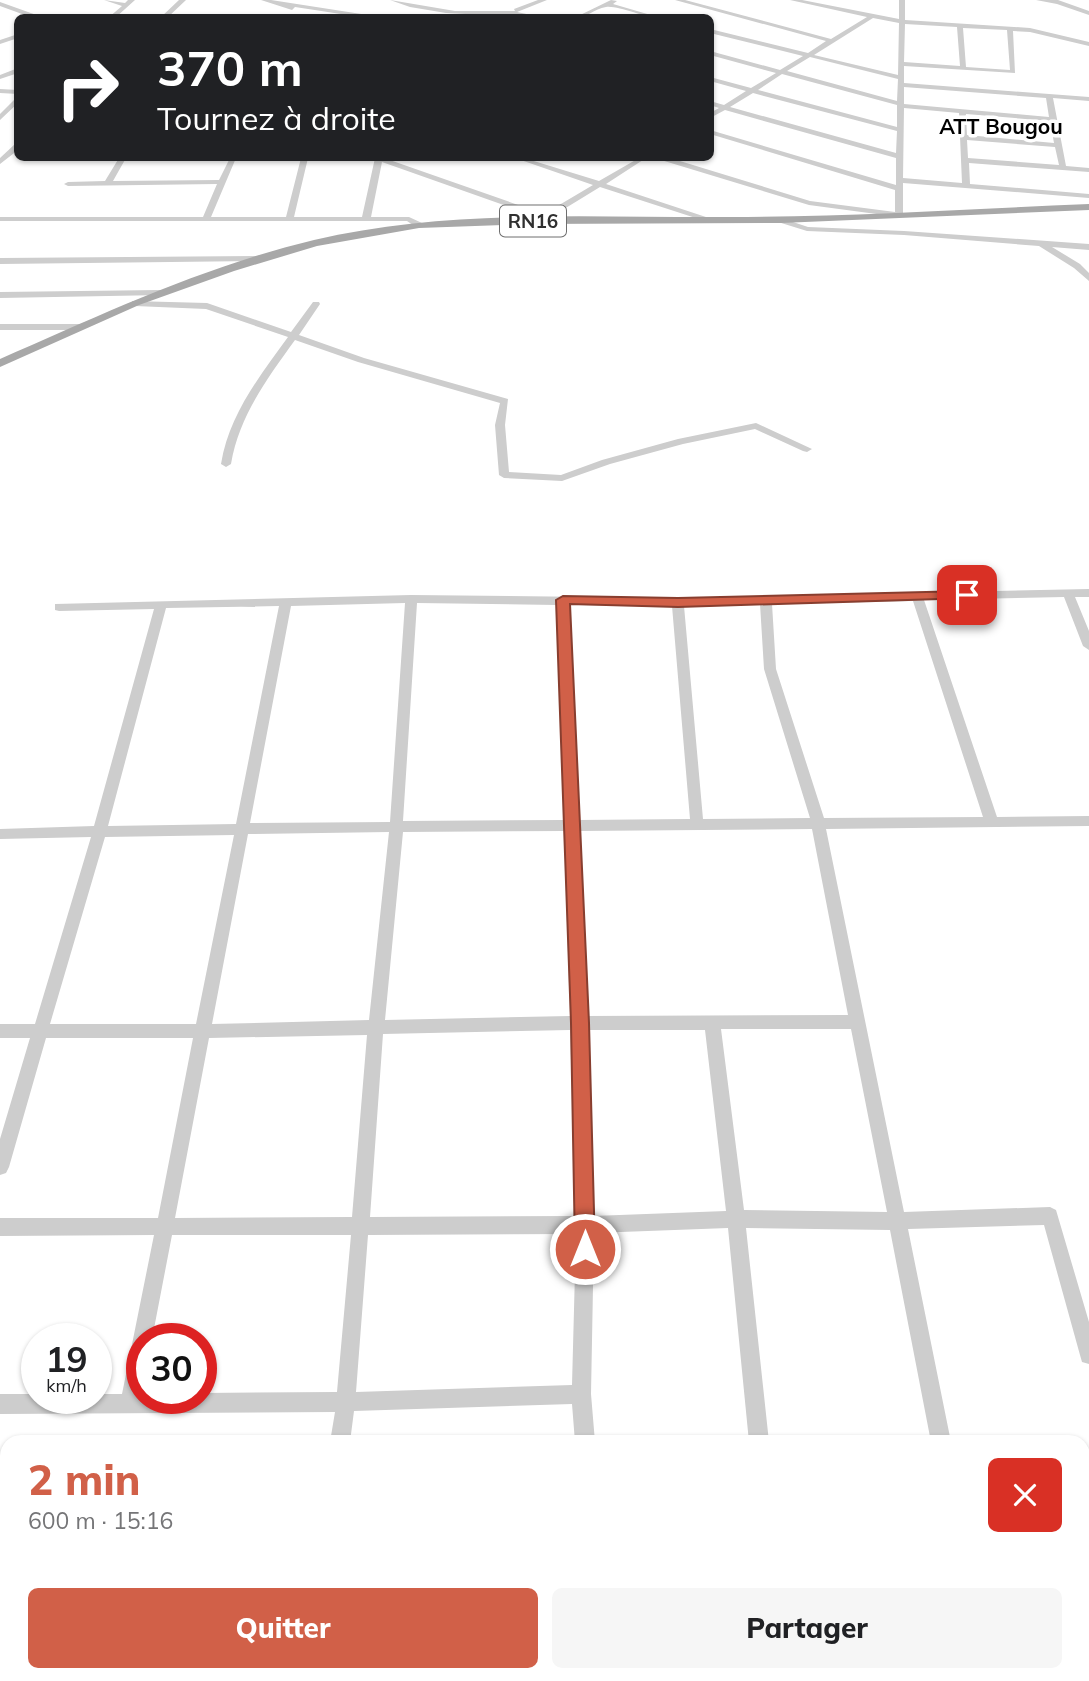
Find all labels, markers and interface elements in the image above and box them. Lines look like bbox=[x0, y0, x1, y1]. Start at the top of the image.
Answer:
text: 370 m bbox=[157, 37, 303, 98]
icon: right bbox=[42, 42, 133, 133]
text: Tournez à droite bbox=[157, 98, 396, 138]
district label: ATT Bougou bbox=[939, 113, 1063, 139]
road number: RN16 bbox=[500, 206, 566, 236]
pin bbox=[937, 565, 997, 625]
icon: arrive bbox=[948, 576, 986, 614]
position arrow bbox=[548, 1212, 622, 1286]
speed limit sign: 30 bbox=[126, 1323, 217, 1414]
text: 19 bbox=[45, 1337, 88, 1381]
text: km/h bbox=[46, 1374, 87, 1397]
text: 2 min bbox=[28, 1453, 141, 1506]
button: close bbox=[988, 1458, 1062, 1532]
text: 600 m · 15:16 bbox=[28, 1506, 173, 1535]
button: Quitter bbox=[28, 1588, 538, 1668]
button: Partager bbox=[552, 1588, 1062, 1668]

